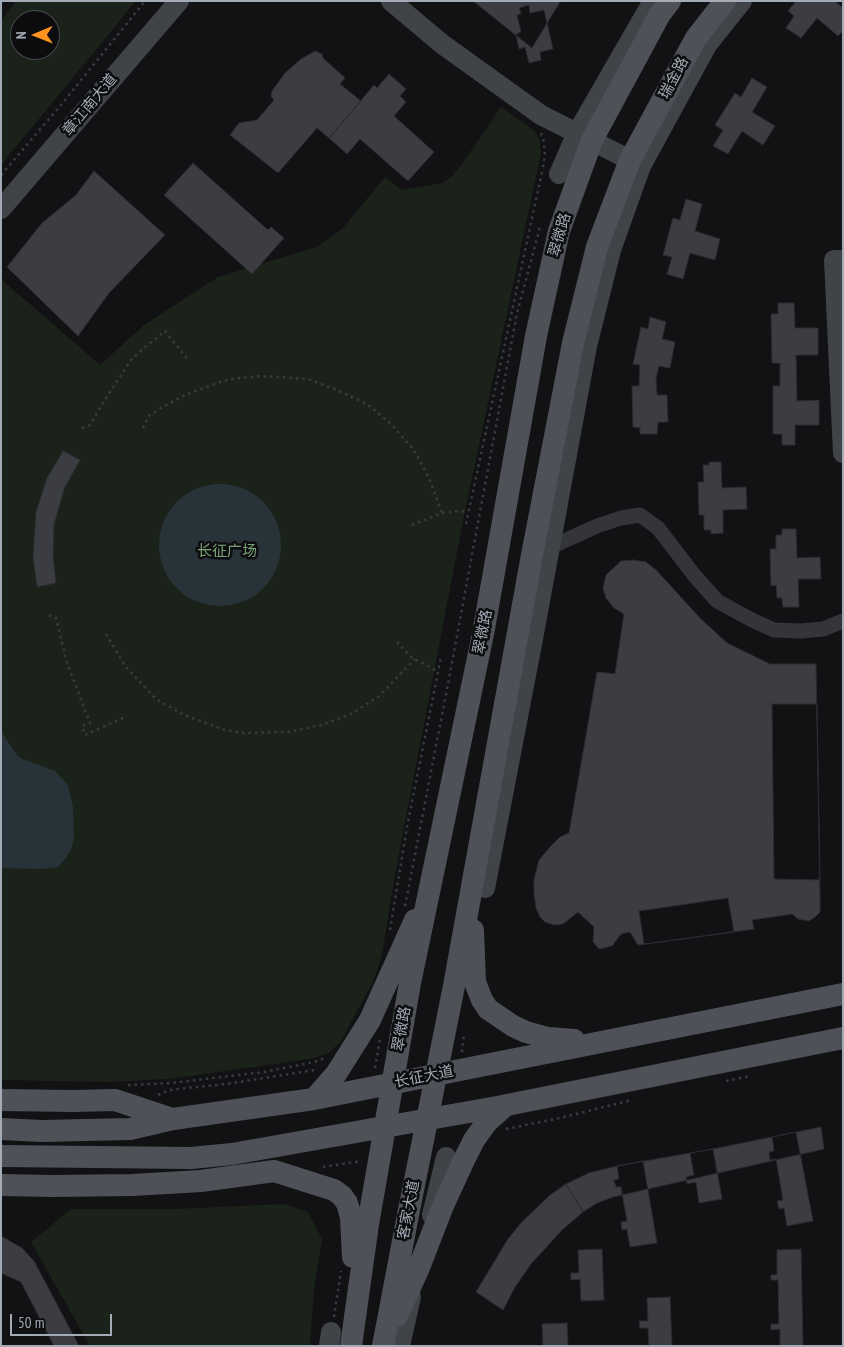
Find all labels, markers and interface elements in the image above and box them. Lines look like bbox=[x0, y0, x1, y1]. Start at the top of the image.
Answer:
north arrow bbox=[10, 10, 60, 60]
text: N bbox=[12, 31, 30, 39]
street label: 瑞金路 bbox=[655, 54, 693, 102]
street label: 章江南大道 bbox=[59, 70, 121, 140]
street label: 翠微路 bbox=[545, 211, 575, 259]
park label: 长征广场 bbox=[197, 543, 257, 561]
street label: 翠微路 bbox=[470, 608, 496, 656]
street label: 翠微路 bbox=[389, 1005, 415, 1053]
street label: 长征大道 bbox=[393, 1062, 455, 1092]
street label: 客家大道 bbox=[394, 1179, 424, 1241]
scale bar bbox=[12, 1304, 115, 1336]
text: 50 m bbox=[18, 1313, 44, 1332]

